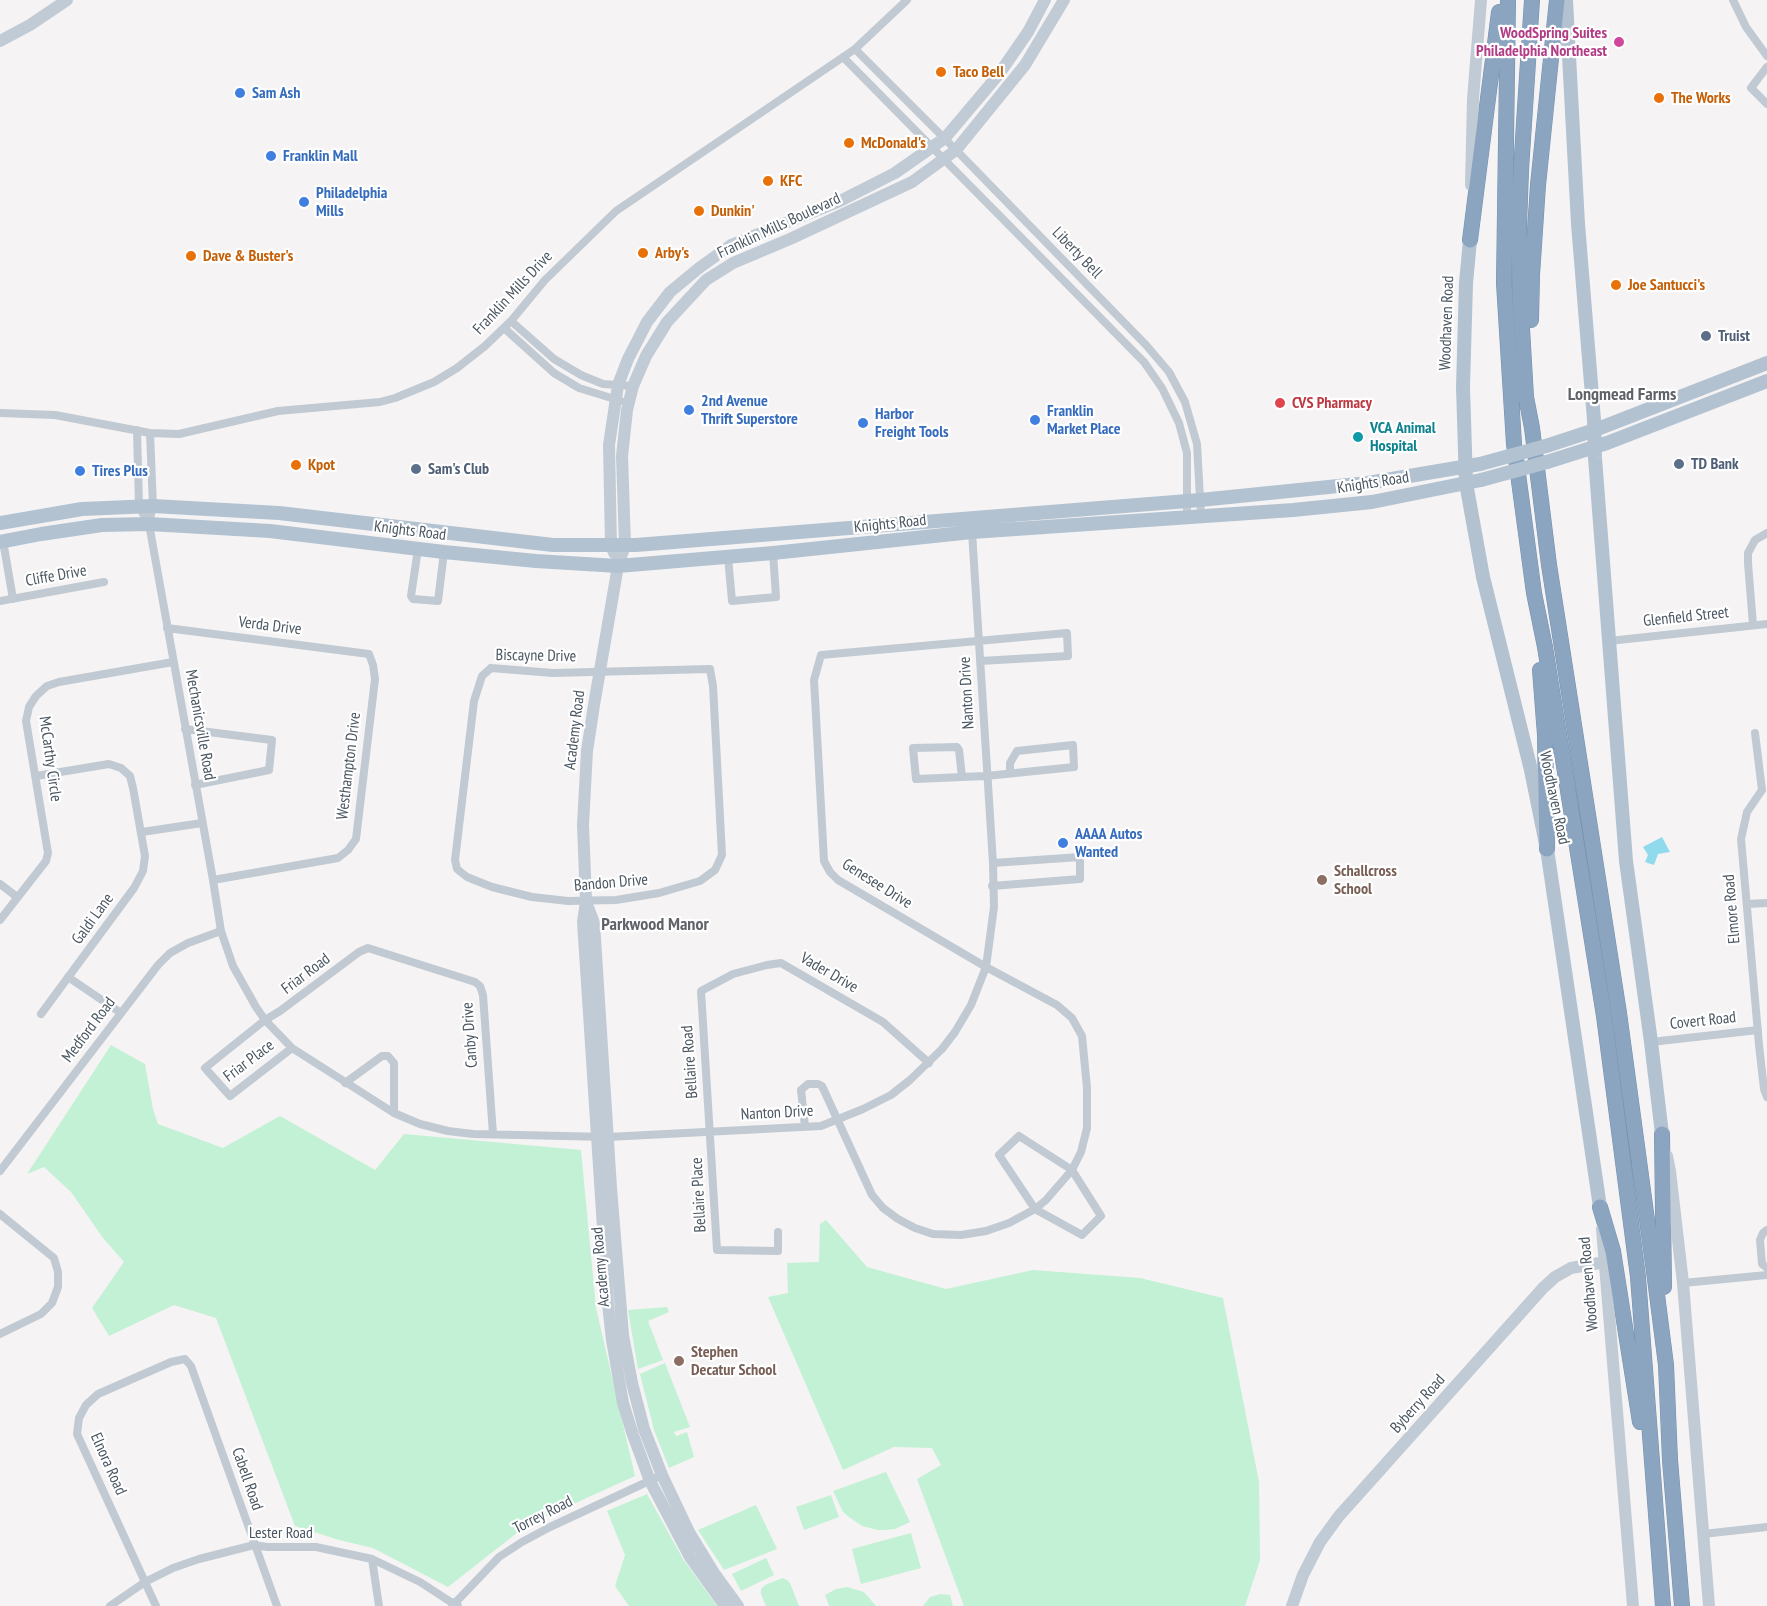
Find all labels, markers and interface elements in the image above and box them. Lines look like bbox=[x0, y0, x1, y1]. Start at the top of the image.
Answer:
place label: WoodSpring Suites Philadelphia Northeast bbox=[1476, 23, 1607, 61]
marker: WoodSpring Suites Philadelphia Northeast bbox=[1612, 35, 1626, 49]
place label: Taco Bell bbox=[953, 62, 1004, 82]
marker: Taco Bell bbox=[934, 65, 948, 79]
place label: Sam Ash bbox=[252, 83, 300, 103]
marker: Sam Ash bbox=[233, 86, 247, 100]
place label: The Works bbox=[1671, 88, 1731, 108]
marker: The Works bbox=[1652, 91, 1666, 105]
place label: McDonald's bbox=[861, 133, 926, 153]
marker: McDonald's bbox=[842, 136, 856, 150]
place label: Franklin Mall bbox=[283, 146, 358, 166]
marker: Franklin Mall bbox=[264, 149, 278, 163]
place label: KFC bbox=[780, 171, 802, 191]
marker: KFC bbox=[761, 174, 775, 188]
place label: Philadelphia Mills bbox=[316, 183, 387, 221]
street label: Franklin Mills Boulevard bbox=[714, 189, 844, 263]
marker: Philadelphia Mills bbox=[297, 195, 311, 209]
place label: Dunkin' bbox=[711, 201, 755, 221]
marker: Dunkin' bbox=[692, 204, 706, 218]
street label: Liberty Bell bbox=[1048, 223, 1106, 283]
place label: Arby's bbox=[655, 243, 689, 263]
place label: Dave & Buster's bbox=[203, 246, 293, 266]
marker: Arby's bbox=[636, 246, 650, 260]
street label: Franklin Mills Drive bbox=[469, 247, 557, 339]
marker: Dave & Buster's bbox=[184, 249, 198, 263]
street label: Woodhaven Road bbox=[1436, 275, 1458, 371]
place label: Joe Santucci's bbox=[1628, 275, 1705, 295]
marker: Joe Santucci's bbox=[1609, 278, 1623, 292]
place label: Truist bbox=[1718, 326, 1750, 346]
marker: Truist bbox=[1699, 329, 1713, 343]
district label: Longmead Farms bbox=[1568, 384, 1676, 406]
place label: 2nd Avenue Thrift Superstore bbox=[701, 391, 798, 429]
place label: CVS Pharmacy bbox=[1292, 393, 1372, 413]
marker: CVS Pharmacy bbox=[1273, 396, 1287, 410]
place label: Franklin Market Place bbox=[1047, 401, 1121, 439]
marker: 2nd Avenue Thrift Superstore bbox=[682, 403, 696, 417]
place label: Harbor Freight Tools bbox=[875, 404, 949, 442]
marker: Franklin Market Place bbox=[1028, 413, 1042, 427]
marker: Harbor Freight Tools bbox=[856, 416, 870, 430]
place label: VCA Animal Hospital bbox=[1370, 418, 1436, 456]
marker: VCA Animal Hospital bbox=[1351, 430, 1365, 444]
place label: TD Bank bbox=[1691, 454, 1739, 474]
place label: Kpot bbox=[308, 455, 335, 475]
marker: TD Bank bbox=[1672, 457, 1686, 471]
marker: Kpot bbox=[289, 458, 303, 472]
place label: Sam's Club bbox=[428, 459, 489, 479]
place label: Tires Plus bbox=[92, 461, 148, 481]
marker: Sam's Club bbox=[409, 462, 423, 476]
marker: Tires Plus bbox=[73, 464, 87, 478]
street label: Knights Road bbox=[1336, 468, 1410, 498]
street label: Knights Road bbox=[853, 511, 927, 537]
street label: Knights Road bbox=[373, 517, 447, 545]
street label: Cliffe Drive bbox=[24, 561, 88, 591]
street label: Glenfield Street bbox=[1642, 603, 1730, 631]
street label: Verda Drive bbox=[237, 613, 303, 639]
street label: Biscayne Drive bbox=[496, 646, 576, 666]
street label: Nanton Drive bbox=[956, 656, 978, 730]
street label: Mechanicsville Road bbox=[181, 668, 219, 782]
street label: Academy Road bbox=[561, 689, 589, 771]
street label: Westhampton Drive bbox=[333, 711, 365, 821]
street label: McCarthy Circle bbox=[34, 715, 66, 803]
street label: Woodhaven Road bbox=[1535, 750, 1573, 846]
place label: AAAA Autos Wanted bbox=[1075, 824, 1142, 862]
marker: AAAA Autos Wanted bbox=[1056, 836, 1070, 850]
street label: Genesee Drive bbox=[838, 855, 916, 913]
place label: Schallcross School bbox=[1334, 861, 1397, 899]
street label: Bandon Drive bbox=[573, 870, 649, 896]
marker: Schallcross School bbox=[1315, 873, 1329, 887]
street label: Elmore Road bbox=[1719, 873, 1745, 945]
street label: Galdi Lane bbox=[68, 890, 118, 948]
district label: Parkwood Manor bbox=[601, 914, 709, 936]
street label: Vader Drive bbox=[797, 949, 861, 997]
street label: Friar Road bbox=[278, 950, 334, 998]
street label: Medford Road bbox=[58, 994, 120, 1066]
street label: Canby Drive bbox=[458, 1002, 482, 1068]
street label: Covert Road bbox=[1669, 1008, 1737, 1034]
street label: Bellaire Road bbox=[678, 1025, 702, 1099]
street label: Friar Place bbox=[220, 1036, 278, 1086]
street label: Nanton Drive bbox=[740, 1102, 814, 1124]
street label: Bellaire Place bbox=[687, 1157, 711, 1233]
street label: Academy Road bbox=[588, 1226, 614, 1308]
street label: Woodhaven Road bbox=[1575, 1236, 1603, 1332]
place label: Stephen Decatur School bbox=[691, 1342, 776, 1380]
marker: Stephen Decatur School bbox=[672, 1354, 686, 1368]
street label: Byberry Road bbox=[1387, 1371, 1449, 1437]
street label: Elnora Road bbox=[86, 1430, 130, 1498]
street label: Cabell Road bbox=[227, 1445, 267, 1513]
street label: Torrey Road bbox=[510, 1492, 576, 1538]
street label: Lester Road bbox=[249, 1523, 313, 1543]

